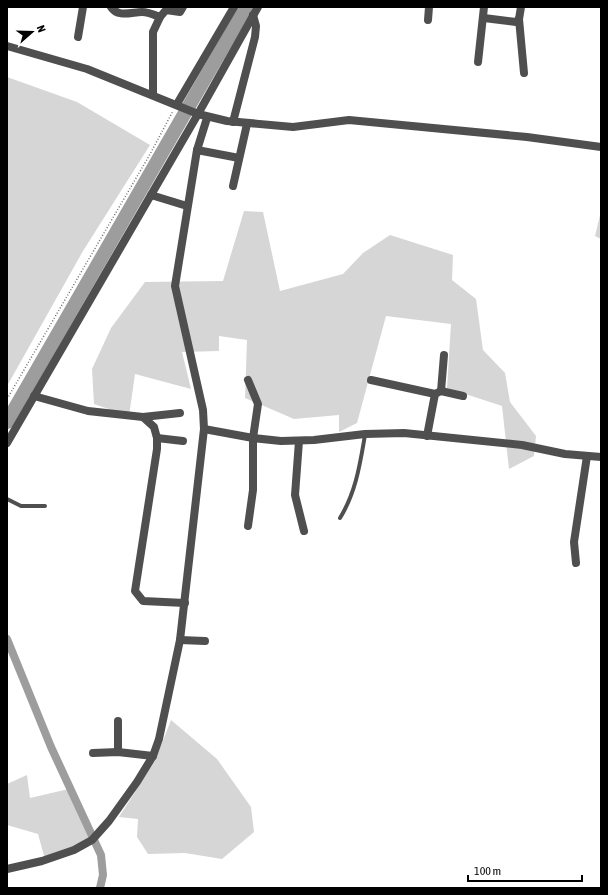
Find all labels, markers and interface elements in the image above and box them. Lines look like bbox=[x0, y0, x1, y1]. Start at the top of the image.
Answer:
north arrow bbox=[12, 12, 52, 52]
text: N bbox=[35, 23, 48, 34]
scale bar bbox=[468, 857, 582, 883]
text: 100 m bbox=[474, 864, 501, 878]

